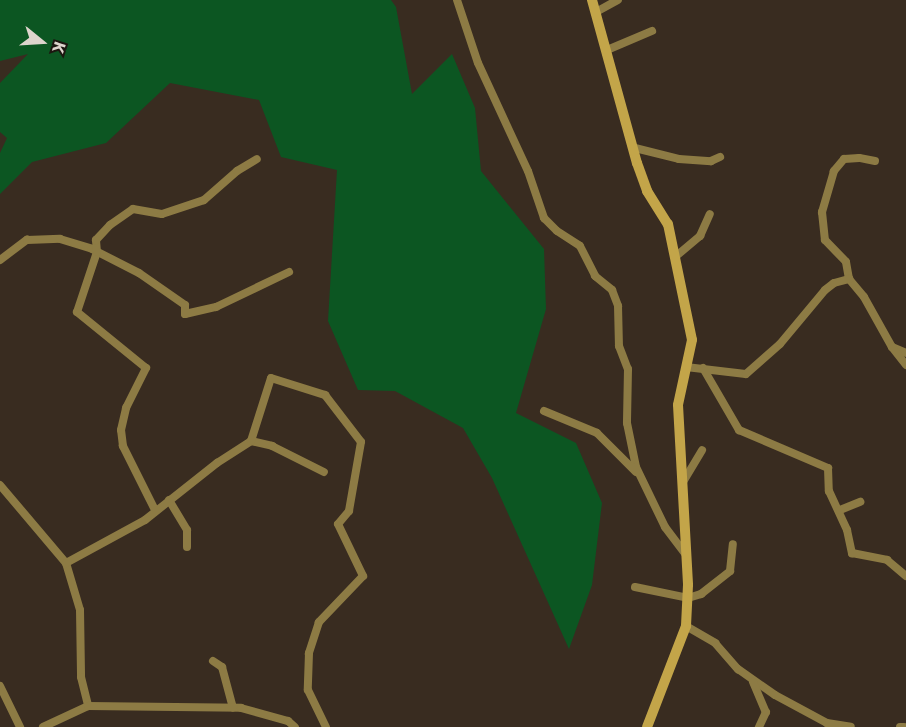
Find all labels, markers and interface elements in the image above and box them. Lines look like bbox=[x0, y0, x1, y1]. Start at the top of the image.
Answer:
north arrow bbox=[12, 12, 72, 72]
text: K bbox=[49, 39, 70, 56]

